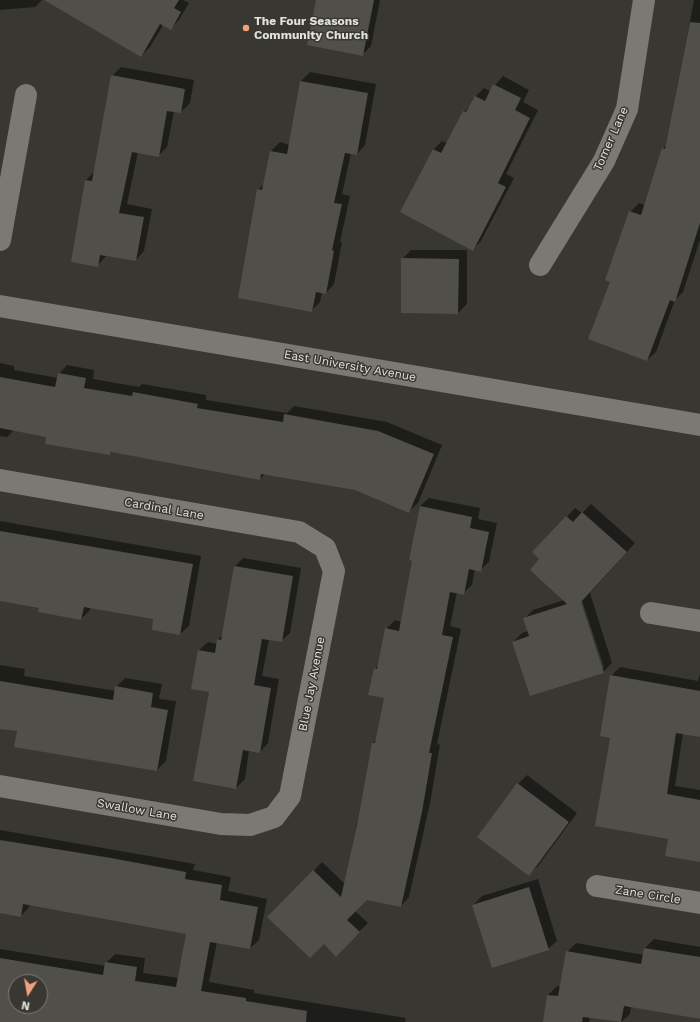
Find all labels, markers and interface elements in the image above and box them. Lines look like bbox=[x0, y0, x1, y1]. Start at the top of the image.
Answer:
place label: The Four Seasons Community Church bbox=[254, 14, 368, 42]
marker: The Four Seasons Community Church bbox=[241, 23, 251, 33]
street label: Tomer Lane bbox=[590, 105, 632, 173]
street label: East University Avenue bbox=[283, 347, 417, 385]
street label: Cardinal Lane bbox=[123, 495, 205, 523]
street label: Blue Jay Avenue bbox=[296, 636, 328, 732]
street label: Swallow Lane bbox=[96, 796, 178, 824]
street label: Zane Circle bbox=[614, 883, 682, 907]
north arrow bbox=[8, 974, 48, 1014]
text: N bbox=[21, 998, 31, 1012]

